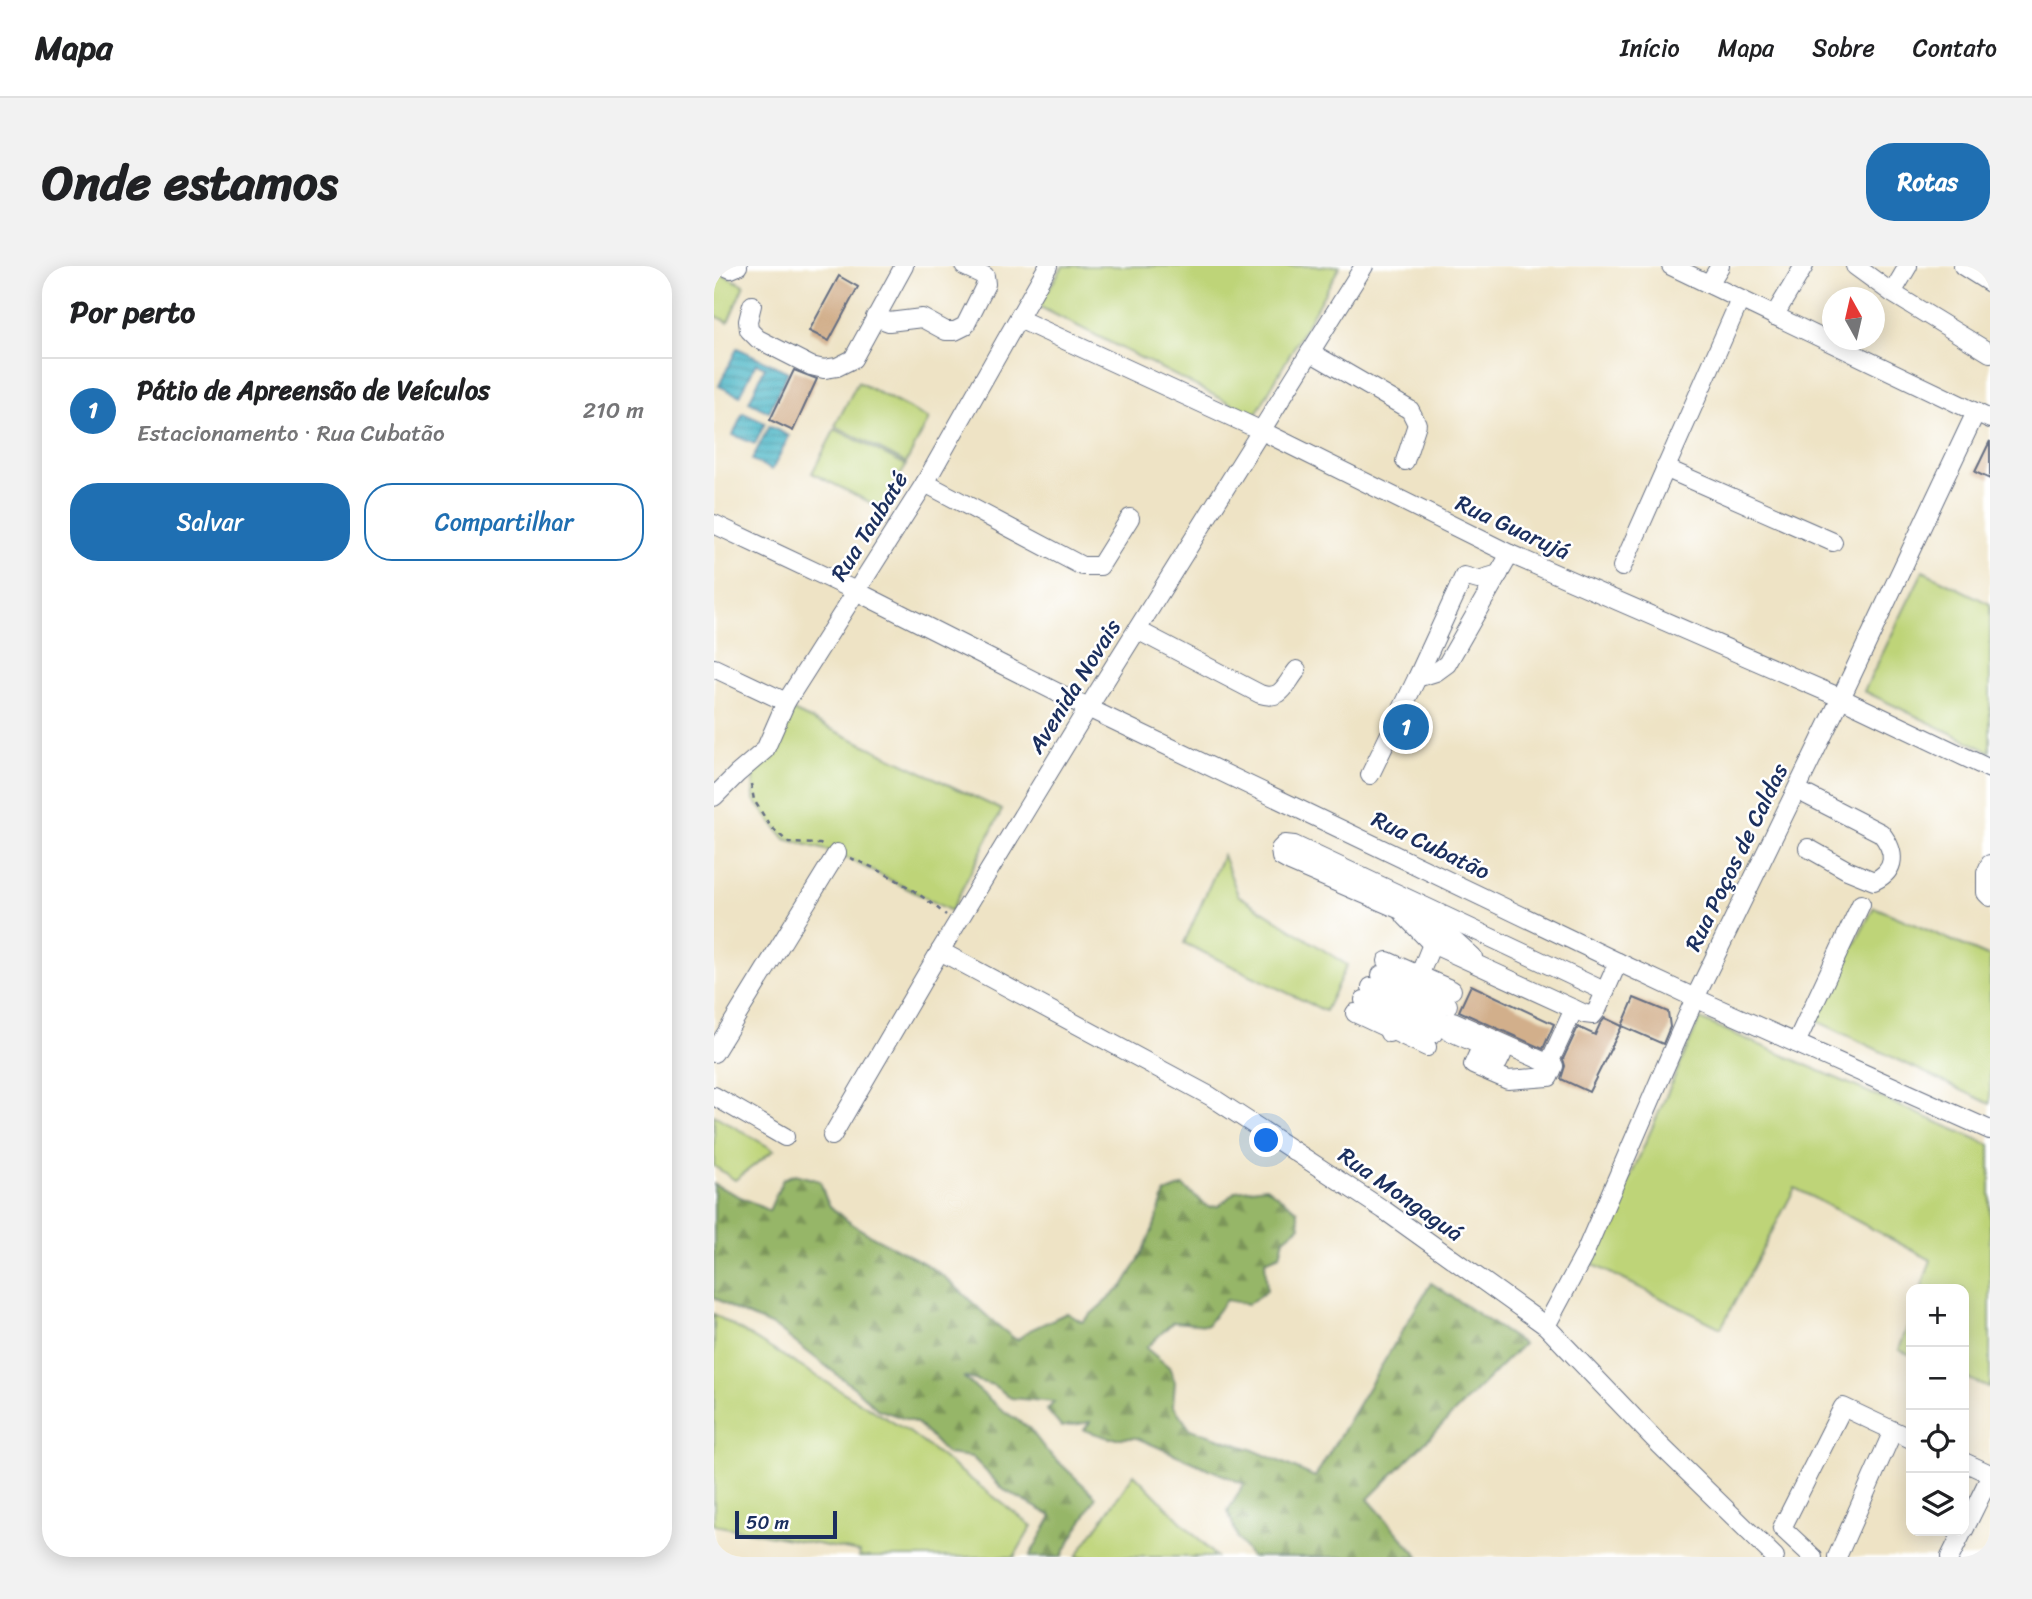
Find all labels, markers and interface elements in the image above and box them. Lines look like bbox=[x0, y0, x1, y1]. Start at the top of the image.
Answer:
text: Mapa bbox=[35, 19, 112, 77]
text: Início bbox=[1620, 27, 1680, 69]
text: Mapa bbox=[1718, 27, 1774, 69]
text: Sobre bbox=[1812, 27, 1875, 69]
text: Contato bbox=[1913, 27, 1997, 69]
text: Onde estamos bbox=[42, 139, 338, 226]
button: Rotas bbox=[1866, 143, 1990, 221]
text: Por perto bbox=[70, 285, 195, 339]
north arrow bbox=[1822, 287, 1885, 350]
text: Pátio de Apreensão de Veículos bbox=[137, 367, 490, 413]
text: 1 bbox=[88, 390, 98, 431]
text: 210 m bbox=[583, 390, 644, 431]
text: Estacionamento · Rua Cubatão bbox=[137, 413, 445, 454]
street label: Rua Taubaté bbox=[819, 463, 920, 590]
button: Salvar bbox=[70, 483, 350, 561]
button: Compartilhar bbox=[364, 483, 644, 561]
street label: Rua Guarujá bbox=[1448, 483, 1577, 572]
street label: Avenida Novais bbox=[1016, 610, 1133, 763]
pin: 1 bbox=[1383, 701, 1429, 753]
street label: Rua Poços de Caldas bbox=[1673, 756, 1800, 958]
street label: Rua Cubatão bbox=[1364, 799, 1498, 892]
your location bbox=[1249, 1123, 1283, 1157]
street label: Rua Mongaguá bbox=[1329, 1136, 1472, 1253]
map controls bbox=[1906, 1284, 1969, 1536]
button: + bbox=[1906, 1284, 1969, 1347]
button: − bbox=[1906, 1347, 1969, 1410]
button: locate bbox=[1906, 1410, 1969, 1473]
button: layers bbox=[1906, 1473, 1969, 1536]
text: 50 m bbox=[746, 1506, 789, 1539]
scale bar bbox=[735, 1508, 836, 1540]

